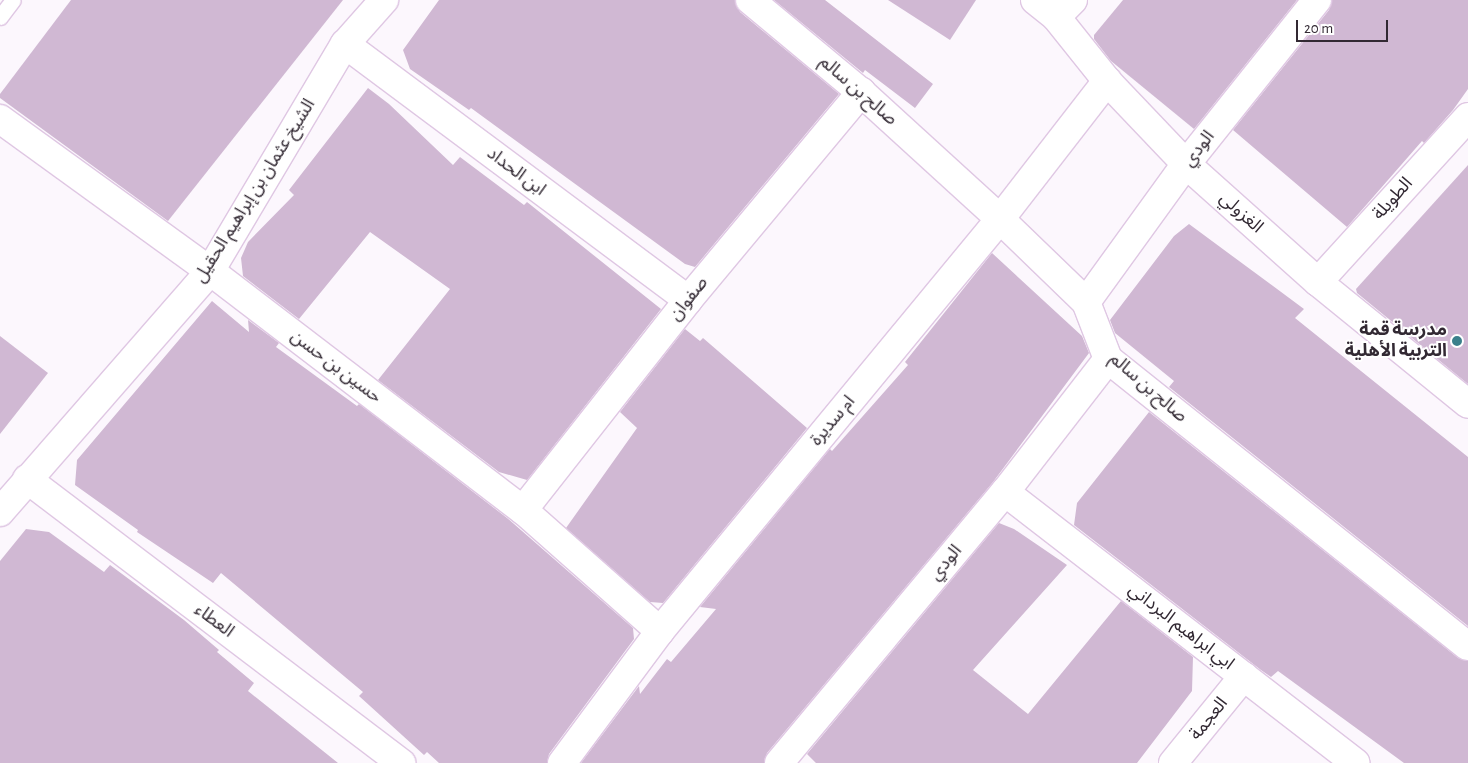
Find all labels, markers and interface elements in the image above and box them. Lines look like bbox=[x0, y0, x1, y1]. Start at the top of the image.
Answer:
scale bar bbox=[1298, 10, 1390, 42]
text: 20 m bbox=[1304, 21, 1333, 36]
street label: صالح بن سالم bbox=[815, 51, 901, 131]
street label: الشيخ عثمان بن إبراهيم الحقيل bbox=[189, 95, 321, 287]
street label: الودي bbox=[1178, 127, 1220, 171]
street label: ابن الحداد bbox=[482, 143, 550, 201]
street label: الطويلة bbox=[1368, 173, 1418, 225]
street label: الغزولي bbox=[1215, 188, 1267, 238]
street label: صفوان bbox=[665, 273, 713, 325]
place label: مدرسة قمة التربية الأهلية bbox=[1345, 320, 1447, 362]
street label: حسين بن حسن bbox=[286, 326, 386, 408]
marker: مدرسة قمة التربية الأهلية bbox=[1451, 335, 1463, 347]
street label: صالح بن سالم bbox=[1105, 348, 1191, 428]
street label: ام سديرة bbox=[806, 392, 860, 450]
street label: الودي bbox=[925, 541, 967, 585]
street label: ابي ابراهيم البرداني bbox=[1124, 579, 1238, 675]
street label: العطاء bbox=[190, 599, 238, 643]
street label: العجمة bbox=[1185, 693, 1233, 745]

